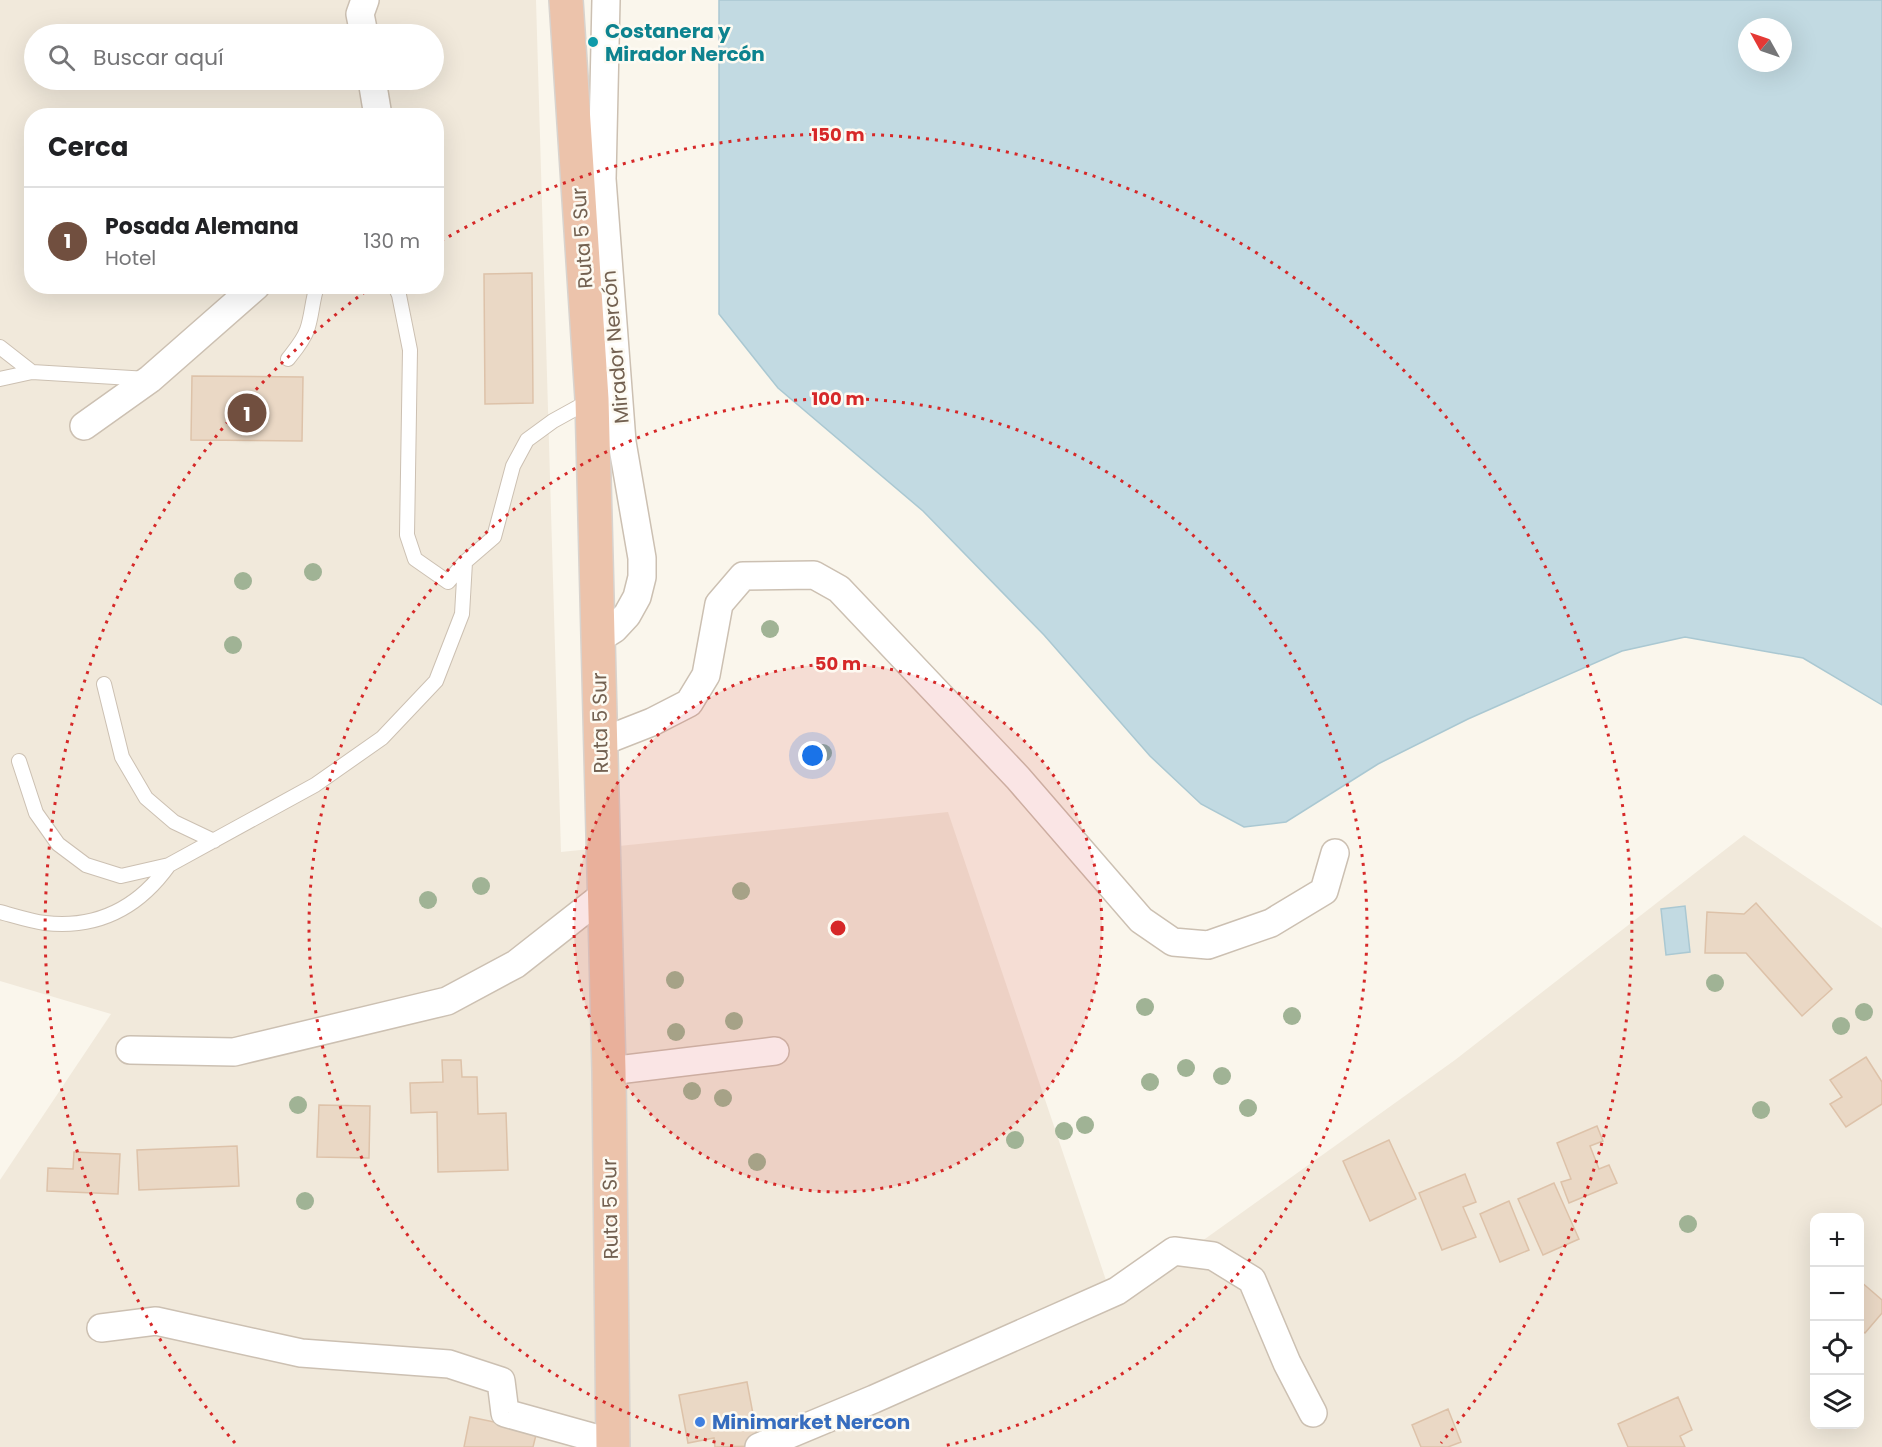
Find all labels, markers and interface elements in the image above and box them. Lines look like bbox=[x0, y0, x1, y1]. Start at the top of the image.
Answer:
place label: Costanera y Mirador Nercón bbox=[605, 17, 765, 68]
north arrow bbox=[1738, 18, 1792, 72]
search box bbox=[24, 24, 444, 90]
marker: Costanera y Mirador Nercón bbox=[586, 35, 600, 49]
icon: search bbox=[45, 41, 78, 74]
text: Buscar aquí bbox=[93, 42, 224, 73]
text: 150 m bbox=[811, 122, 865, 147]
text: Cerca bbox=[48, 129, 128, 165]
street label: Ruta 5 Sur bbox=[565, 187, 599, 289]
text: Posada Alemana bbox=[105, 211, 299, 242]
text: 1 bbox=[64, 227, 71, 255]
text: 130 m bbox=[363, 227, 420, 255]
text: Hotel bbox=[105, 244, 156, 272]
street label: Mirador Nercón bbox=[594, 269, 636, 425]
text: 100 m bbox=[811, 386, 865, 411]
pin: 1 bbox=[228, 390, 266, 436]
text: 50 m bbox=[815, 651, 861, 676]
street label: Ruta 5 Sur bbox=[585, 672, 615, 774]
your location bbox=[798, 741, 827, 770]
centre of rings bbox=[828, 918, 848, 938]
street label: Ruta 5 Sur bbox=[595, 1158, 625, 1260]
map controls bbox=[1810, 1213, 1864, 1429]
button: + bbox=[1810, 1213, 1864, 1267]
button: − bbox=[1810, 1267, 1864, 1321]
button: locate bbox=[1810, 1321, 1864, 1375]
button: layers bbox=[1810, 1375, 1864, 1429]
place label: Minimarket Nercon bbox=[712, 1408, 910, 1436]
marker: Minimarket Nercon bbox=[693, 1415, 707, 1429]

